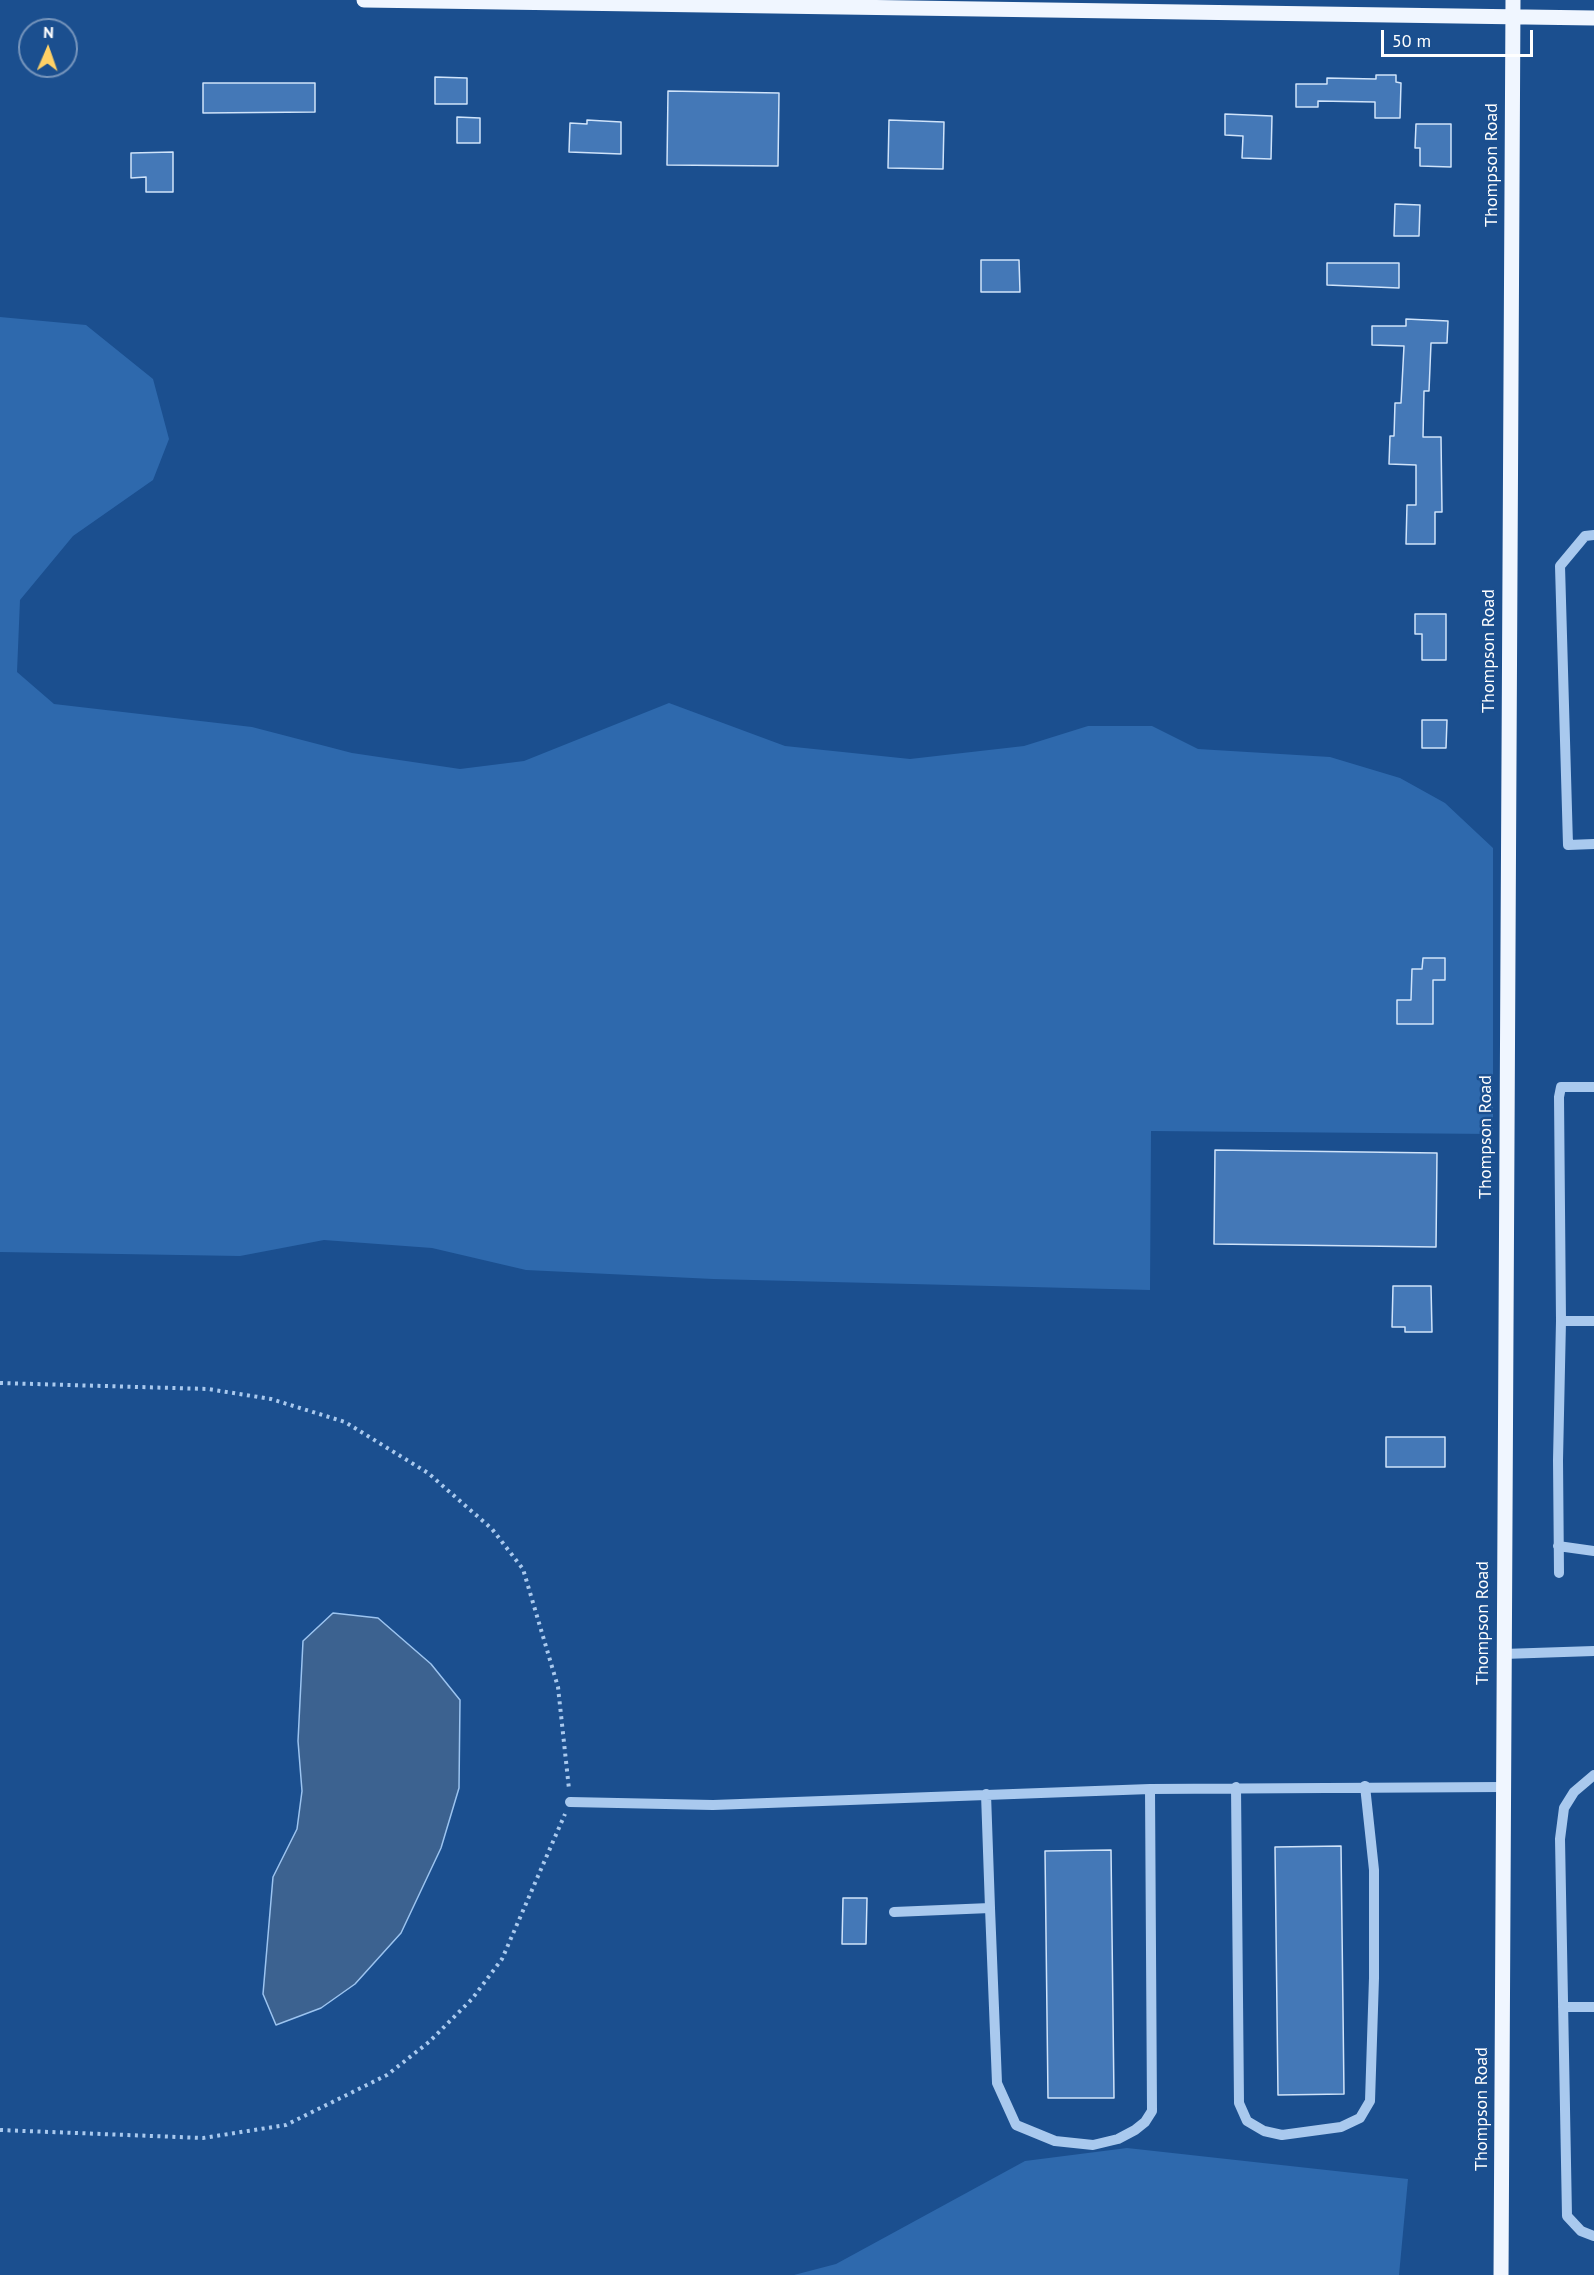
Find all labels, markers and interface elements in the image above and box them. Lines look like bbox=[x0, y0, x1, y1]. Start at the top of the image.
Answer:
north arrow bbox=[18, 18, 78, 78]
scale bar bbox=[1384, 18, 1536, 56]
text: N bbox=[43, 22, 54, 42]
text: 50 m bbox=[1392, 29, 1431, 52]
street label: Thompson Road bbox=[1481, 103, 1503, 227]
street label: Thompson Road bbox=[1478, 589, 1500, 713]
street label: Thompson Road bbox=[1475, 1075, 1497, 1199]
street label: Thompson Road bbox=[1472, 1561, 1494, 1685]
street label: Thompson Road bbox=[1471, 2047, 1493, 2171]

